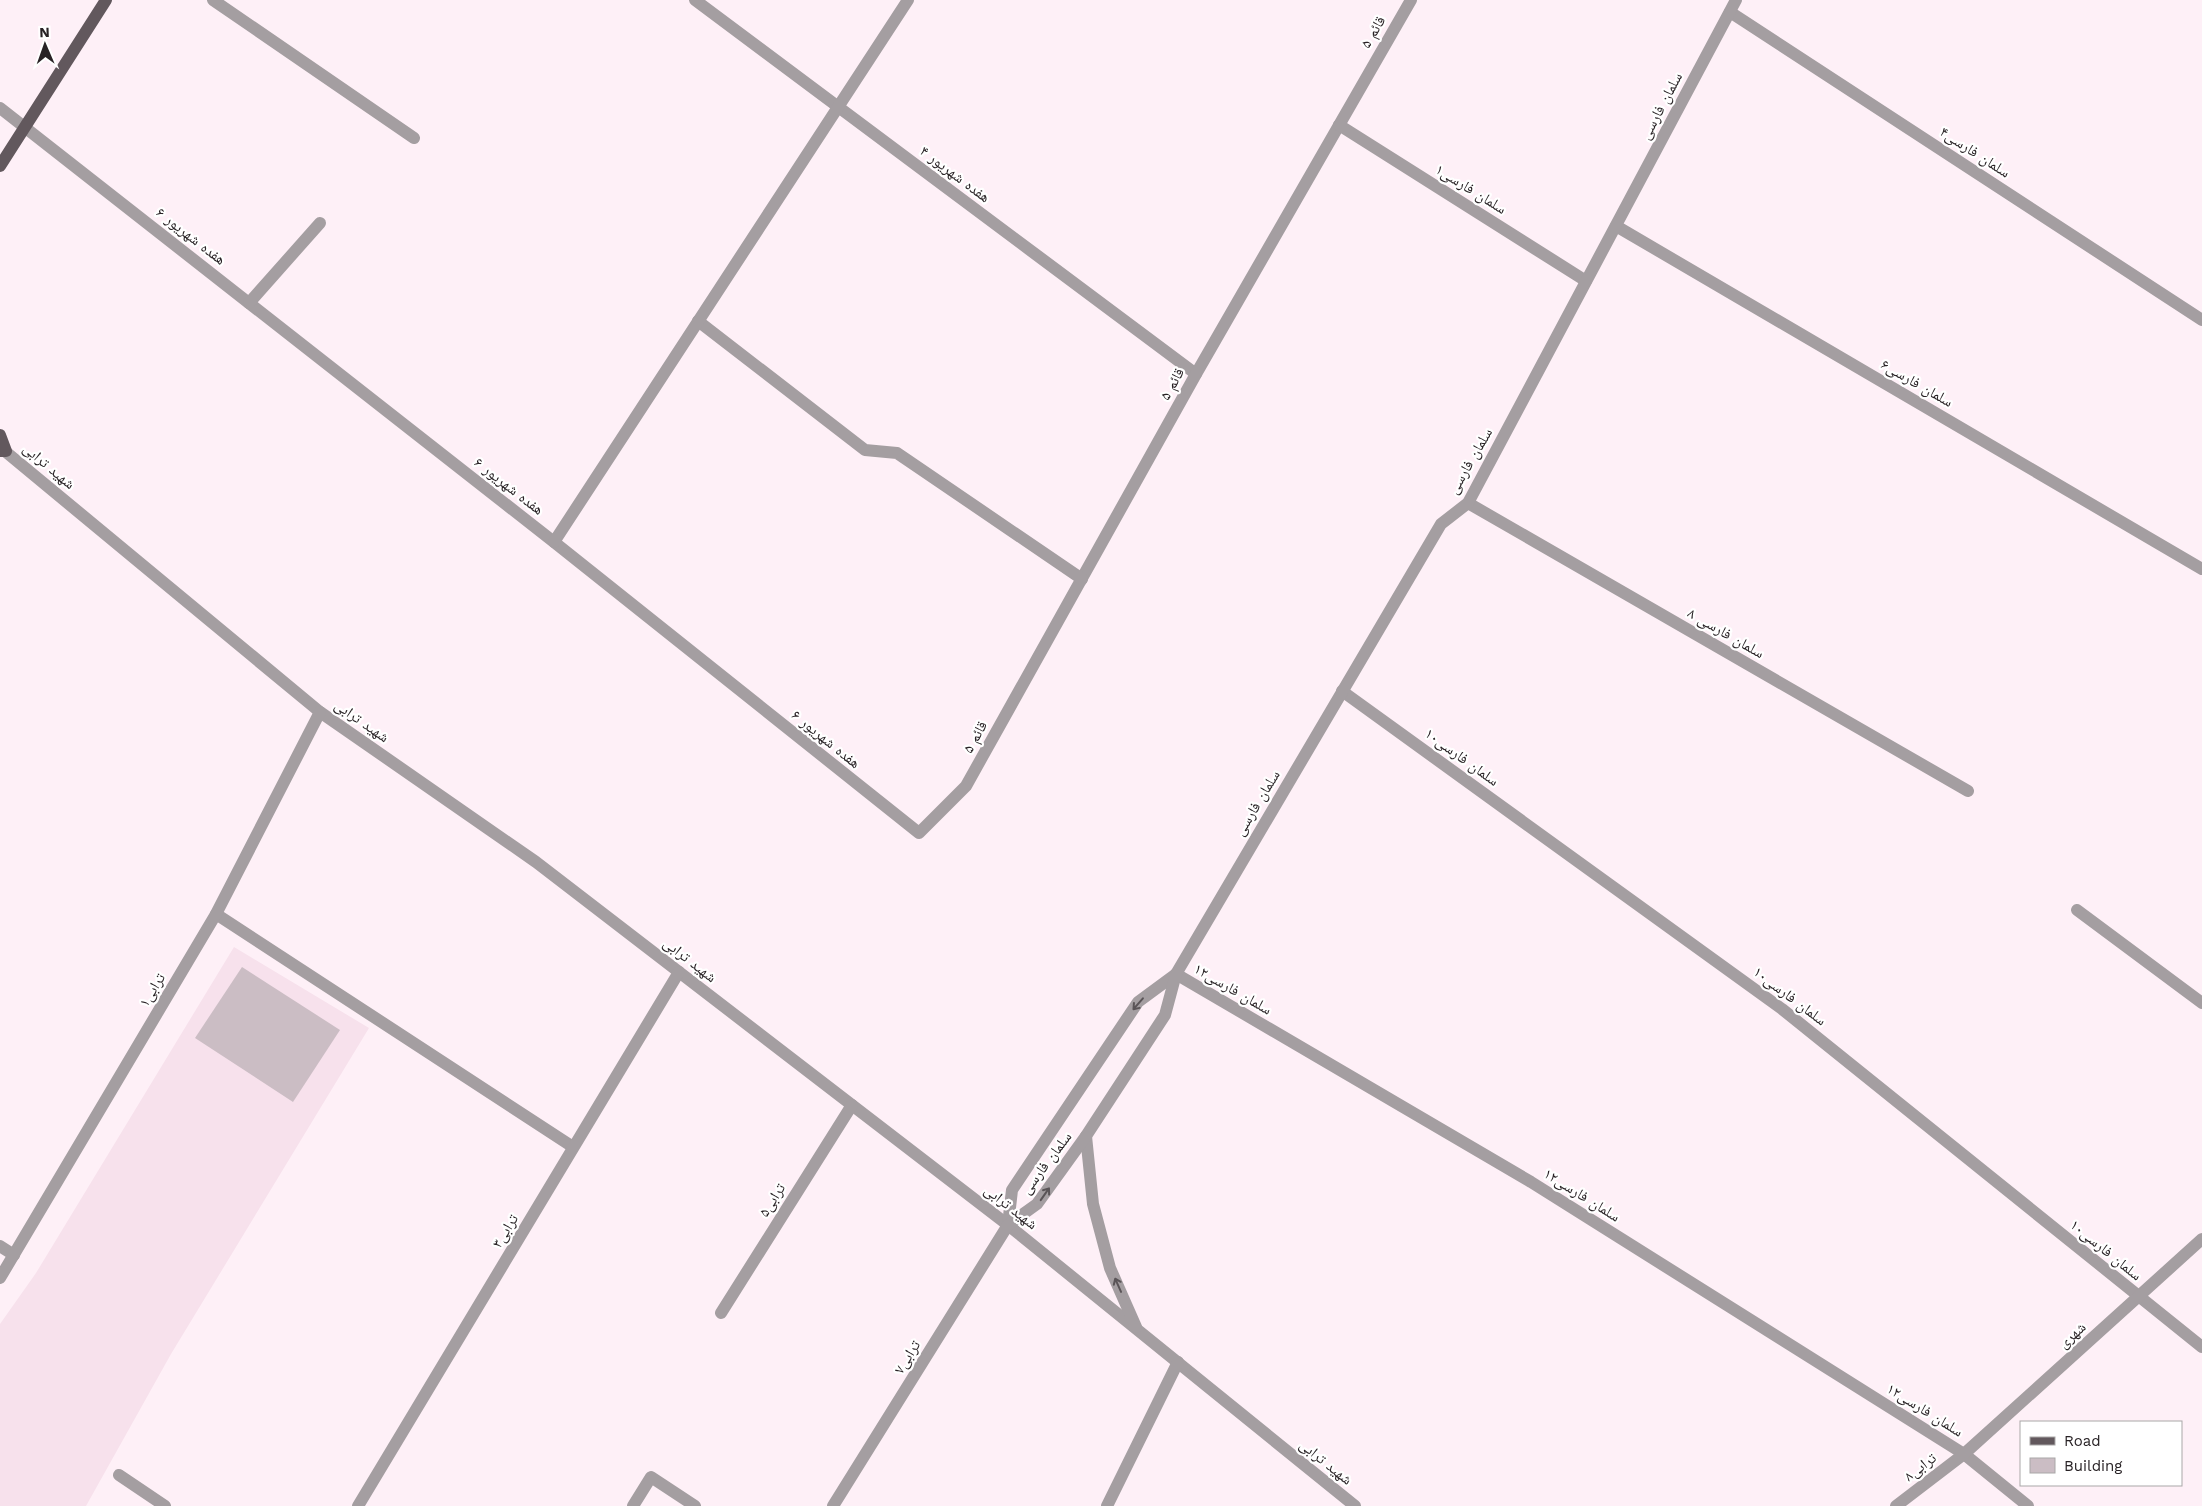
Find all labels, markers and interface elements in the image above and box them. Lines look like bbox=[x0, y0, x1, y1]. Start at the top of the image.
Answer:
street label: قائم ۵ bbox=[1357, 13, 1390, 52]
north arrow bbox=[20, 20, 70, 70]
text: N bbox=[39, 24, 50, 40]
street label: سلمان فارسی bbox=[1636, 69, 1687, 143]
street label: سلمان فارسی۴ bbox=[1936, 123, 2014, 182]
street label: هفده شهریور ۴ bbox=[916, 142, 994, 206]
street label: سلمان فارسی۱ bbox=[1432, 160, 1510, 219]
street label: هفده شهریور ۶ bbox=[153, 203, 229, 269]
street label: سلمان فارسی۶ bbox=[1877, 355, 1956, 412]
street label: قائم ۵ bbox=[1156, 365, 1189, 404]
street label: سلمان فارسی bbox=[1444, 425, 1497, 498]
street label: شهید ترابی bbox=[19, 439, 79, 494]
street label: هفده شهریور ۶ bbox=[471, 453, 547, 519]
street label: سلمان فارسی ۸ bbox=[1684, 604, 1768, 663]
street label: شهید ترابی bbox=[331, 696, 393, 747]
street label: هفده شهریور ۶ bbox=[788, 706, 864, 772]
street label: قائم ۵ bbox=[959, 718, 992, 757]
street label: سلمان فارسی۱۰ bbox=[1421, 724, 1503, 791]
street label: سلمان فارسی bbox=[1230, 767, 1285, 840]
street label: شهید ترابی bbox=[659, 934, 720, 987]
street label: سلمان فارسی۱۲ bbox=[1190, 959, 1275, 1019]
street label: سلمان فارسی۱۰ bbox=[1749, 963, 1830, 1030]
street label: ترابی۱ bbox=[135, 969, 170, 1011]
one-way arrow bbox=[1132, 998, 1144, 1011]
street label: سلمان فارسی bbox=[1017, 1128, 1076, 1198]
street label: سلمان فارسی۱۲ bbox=[1540, 1164, 1624, 1227]
street label: ترابی۵ bbox=[755, 1179, 790, 1221]
street label: شهید ترابی bbox=[980, 1181, 1041, 1234]
one-way arrow bbox=[1040, 1187, 1050, 1201]
street label: ترابی۳ bbox=[488, 1210, 523, 1252]
street label: سلمان فارسی۱۰ bbox=[2066, 1216, 2146, 1285]
one-way arrow bbox=[1112, 1278, 1122, 1293]
street label: شهری bbox=[2054, 1318, 2090, 1353]
street label: ترابی۷ bbox=[890, 1336, 925, 1378]
street label: سلمان فارسی۱۲ bbox=[1883, 1379, 1967, 1442]
legend bbox=[2020, 1421, 2182, 1486]
text: Road bbox=[2064, 1432, 2101, 1450]
street label: شهید ترابی bbox=[1295, 1435, 1356, 1489]
street label: ترابی۸ bbox=[1900, 1448, 1941, 1486]
text: Building bbox=[2064, 1457, 2122, 1475]

